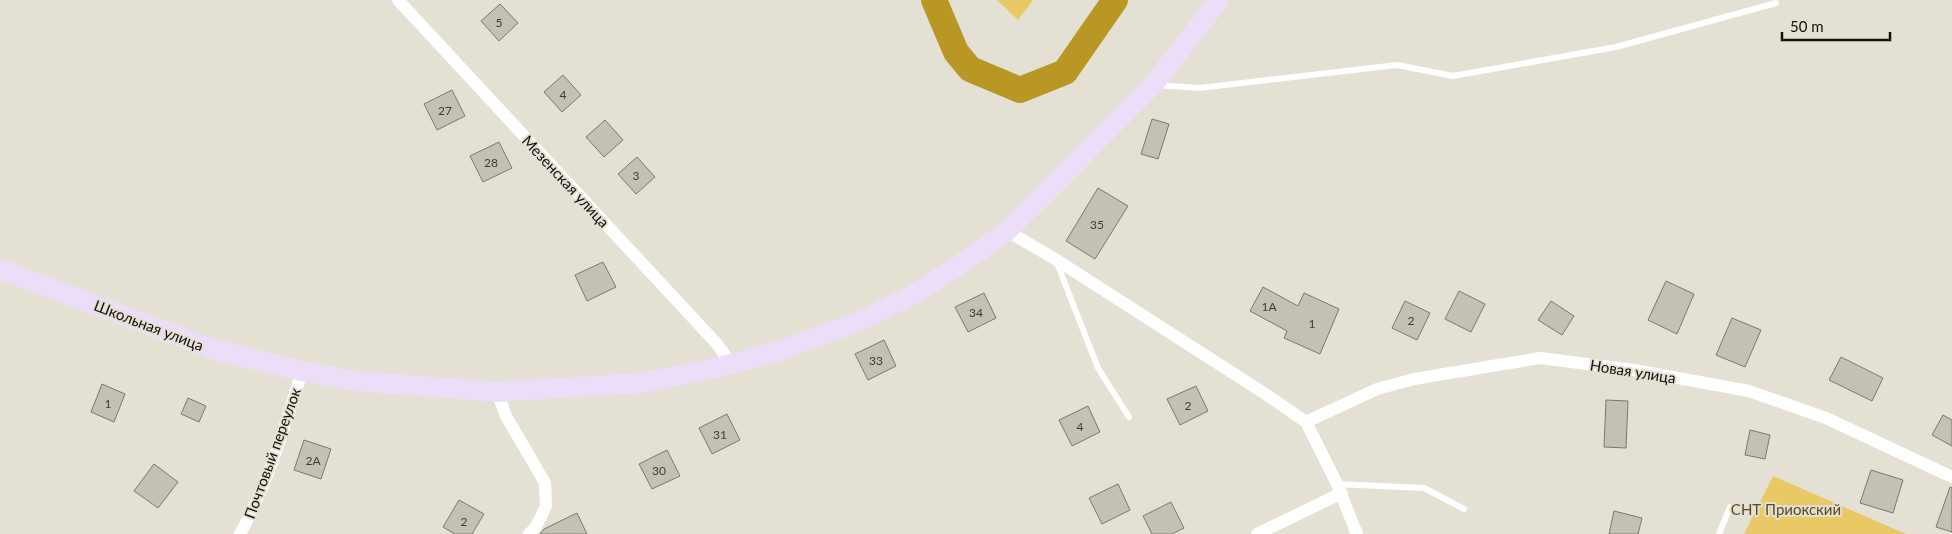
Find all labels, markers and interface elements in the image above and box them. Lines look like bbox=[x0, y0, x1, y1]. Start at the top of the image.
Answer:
scale bar bbox=[1782, 10, 1890, 42]
house number: 5 bbox=[496, 15, 503, 30]
text: 50 m bbox=[1790, 17, 1824, 35]
house number: 4 bbox=[560, 87, 567, 102]
house number: 27 bbox=[438, 103, 452, 118]
street label: Мезенская улица bbox=[519, 131, 613, 231]
house number: 28 bbox=[484, 155, 498, 170]
house number: 3 bbox=[633, 168, 640, 183]
house number: 35 bbox=[1090, 217, 1104, 232]
street label: Школьная улица bbox=[92, 296, 206, 354]
house number: 1А bbox=[1261, 299, 1277, 314]
house number: 34 bbox=[969, 305, 983, 320]
house number: 2 bbox=[1408, 313, 1415, 328]
house number: 1 bbox=[1309, 316, 1316, 331]
house number: 33 bbox=[869, 353, 883, 368]
street label: Новая улица bbox=[1589, 355, 1677, 387]
street label: Почтовый переулок bbox=[240, 385, 304, 521]
house number: 1 bbox=[105, 396, 112, 411]
house number: 2 bbox=[1185, 398, 1192, 413]
house number: 4 bbox=[1077, 419, 1084, 434]
house number: 31 bbox=[713, 427, 727, 442]
house number: 2А bbox=[305, 453, 321, 468]
house number: 30 bbox=[652, 463, 666, 478]
park label: СНТ Приокский bbox=[1731, 500, 1841, 518]
house number: 2 bbox=[461, 514, 468, 529]

